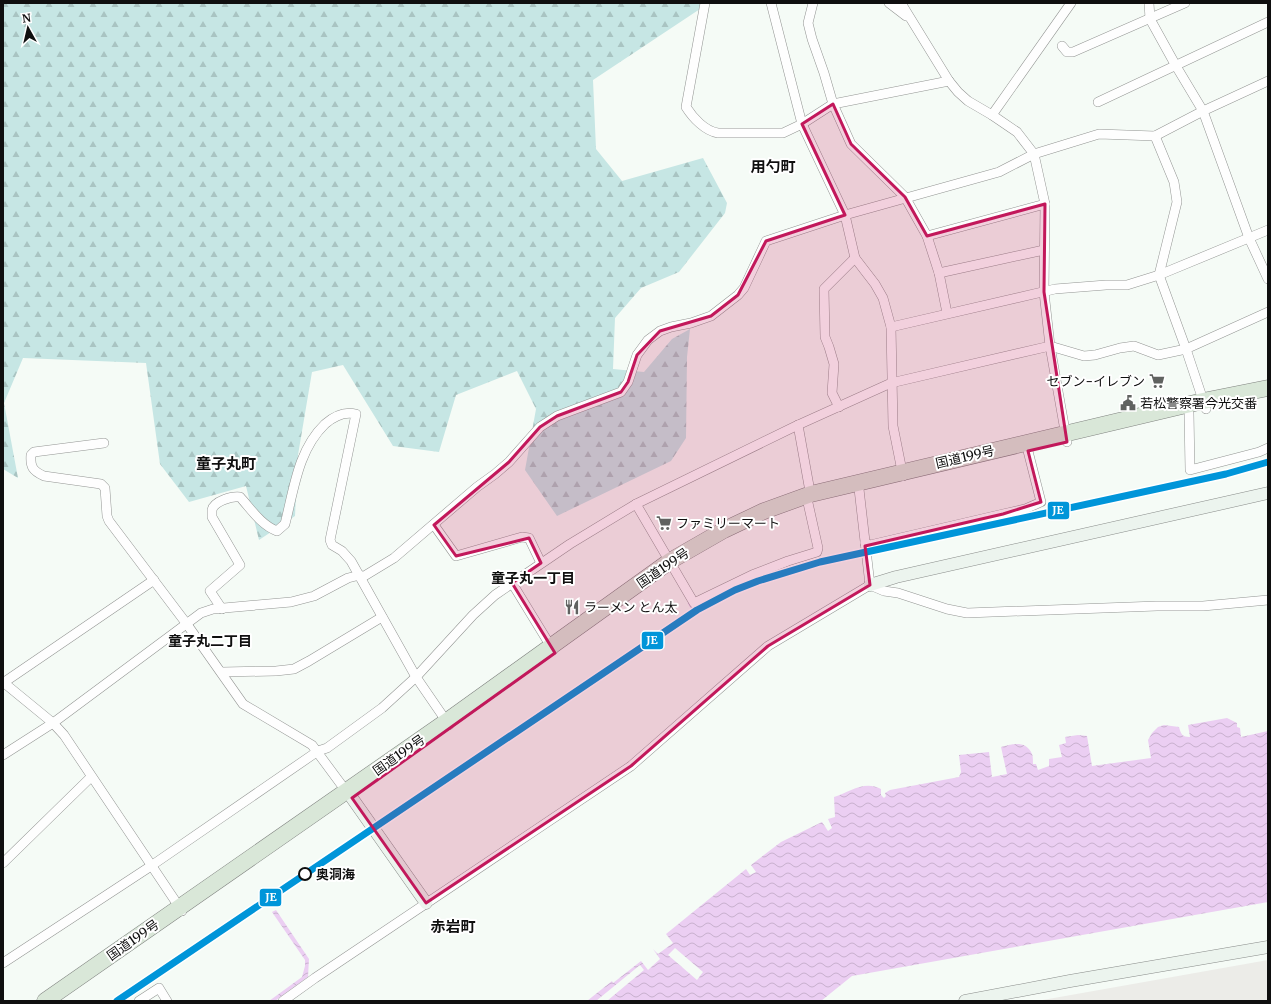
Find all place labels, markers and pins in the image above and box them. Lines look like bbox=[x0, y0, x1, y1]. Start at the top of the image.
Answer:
supermarket icon: セブン-イレブン bbox=[1148, 372, 1166, 390]
place label: セブン-イレブン bbox=[1046, 373, 1145, 390]
public building icon: 若松警察署今光交番 bbox=[1119, 394, 1137, 412]
place label: 若松警察署今光交番 bbox=[1140, 395, 1257, 412]
supermarket icon: ファミリーマート bbox=[655, 514, 673, 532]
place label: ファミリーマート bbox=[676, 515, 780, 532]
restaurant icon: ラーメン とん太 bbox=[563, 598, 581, 616]
place label: ラーメン とん太 bbox=[584, 599, 678, 616]
place label: 奥洞海 bbox=[316, 866, 355, 883]
marker: 奥洞海 bbox=[298, 867, 312, 881]

